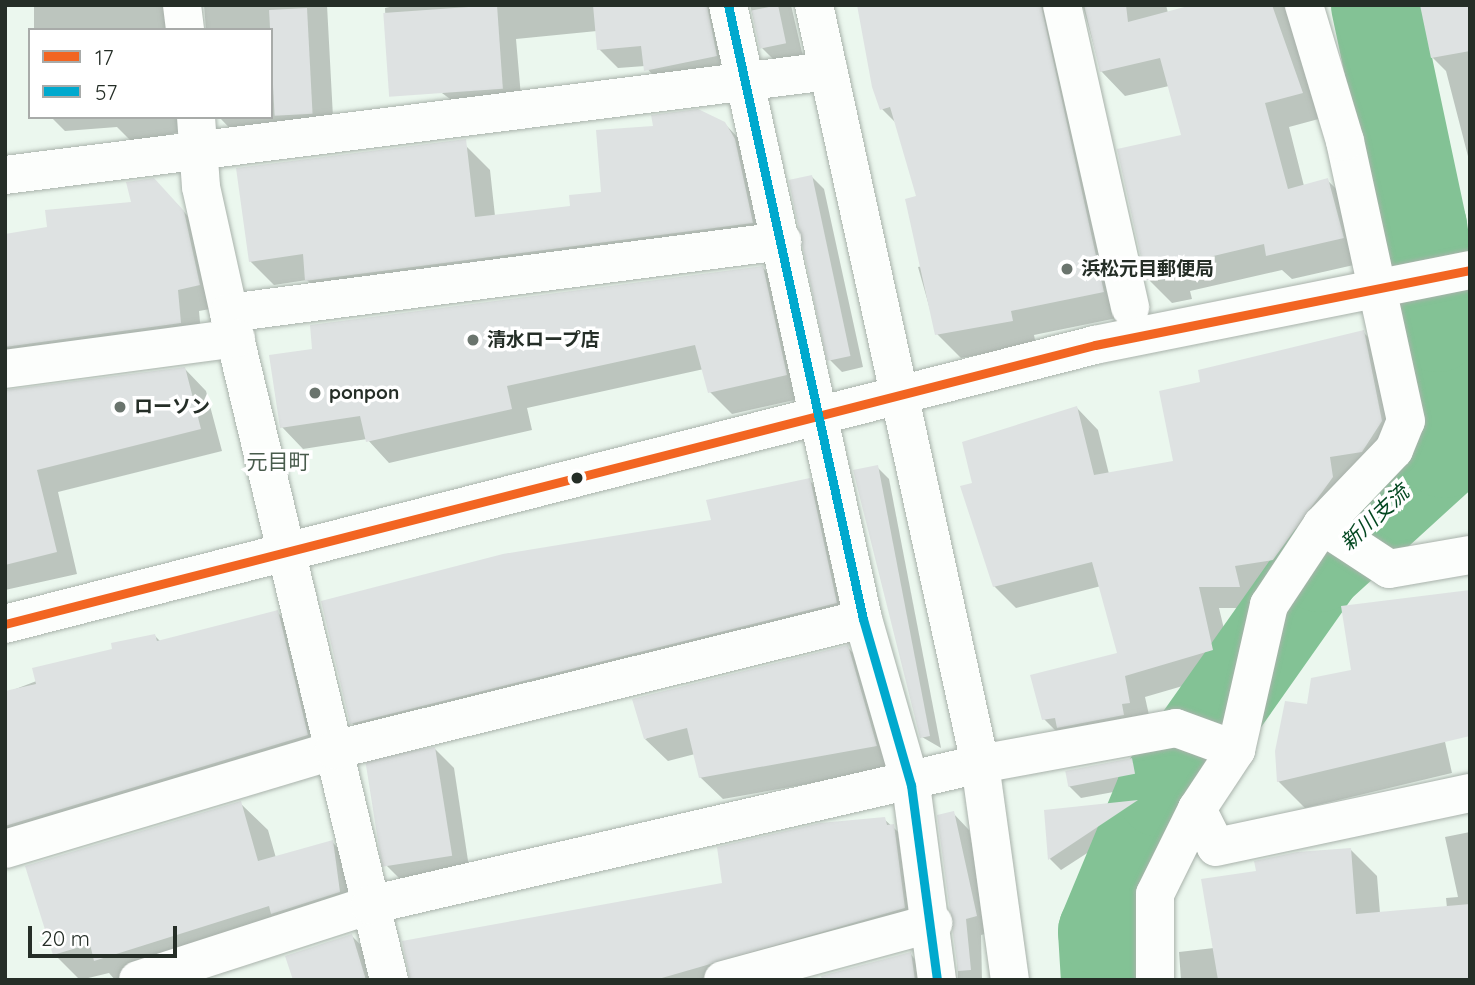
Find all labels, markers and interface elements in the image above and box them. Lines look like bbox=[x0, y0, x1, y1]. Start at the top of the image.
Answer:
legend bbox=[28, 28, 273, 119]
text: 17 bbox=[95, 44, 114, 70]
text: 57 bbox=[95, 79, 117, 105]
place label: 浜松元目郵便局 bbox=[1081, 258, 1214, 280]
marker: 浜松元目郵便局 bbox=[1059, 261, 1075, 277]
place label: 清水ロープ店 bbox=[487, 329, 601, 351]
marker: 清水ロープ店 bbox=[465, 332, 481, 348]
place label: ponpon bbox=[329, 382, 399, 404]
marker: ponpon bbox=[307, 385, 323, 401]
place label: ローソン bbox=[134, 396, 210, 418]
marker: ローソン bbox=[112, 399, 128, 415]
district label: 元目町 bbox=[247, 448, 309, 474]
unlabelled marker bbox=[570, 471, 584, 485]
water label: 新川支流 bbox=[1335, 479, 1413, 555]
scale bar bbox=[32, 912, 180, 956]
text: 20 m bbox=[41, 925, 90, 951]

